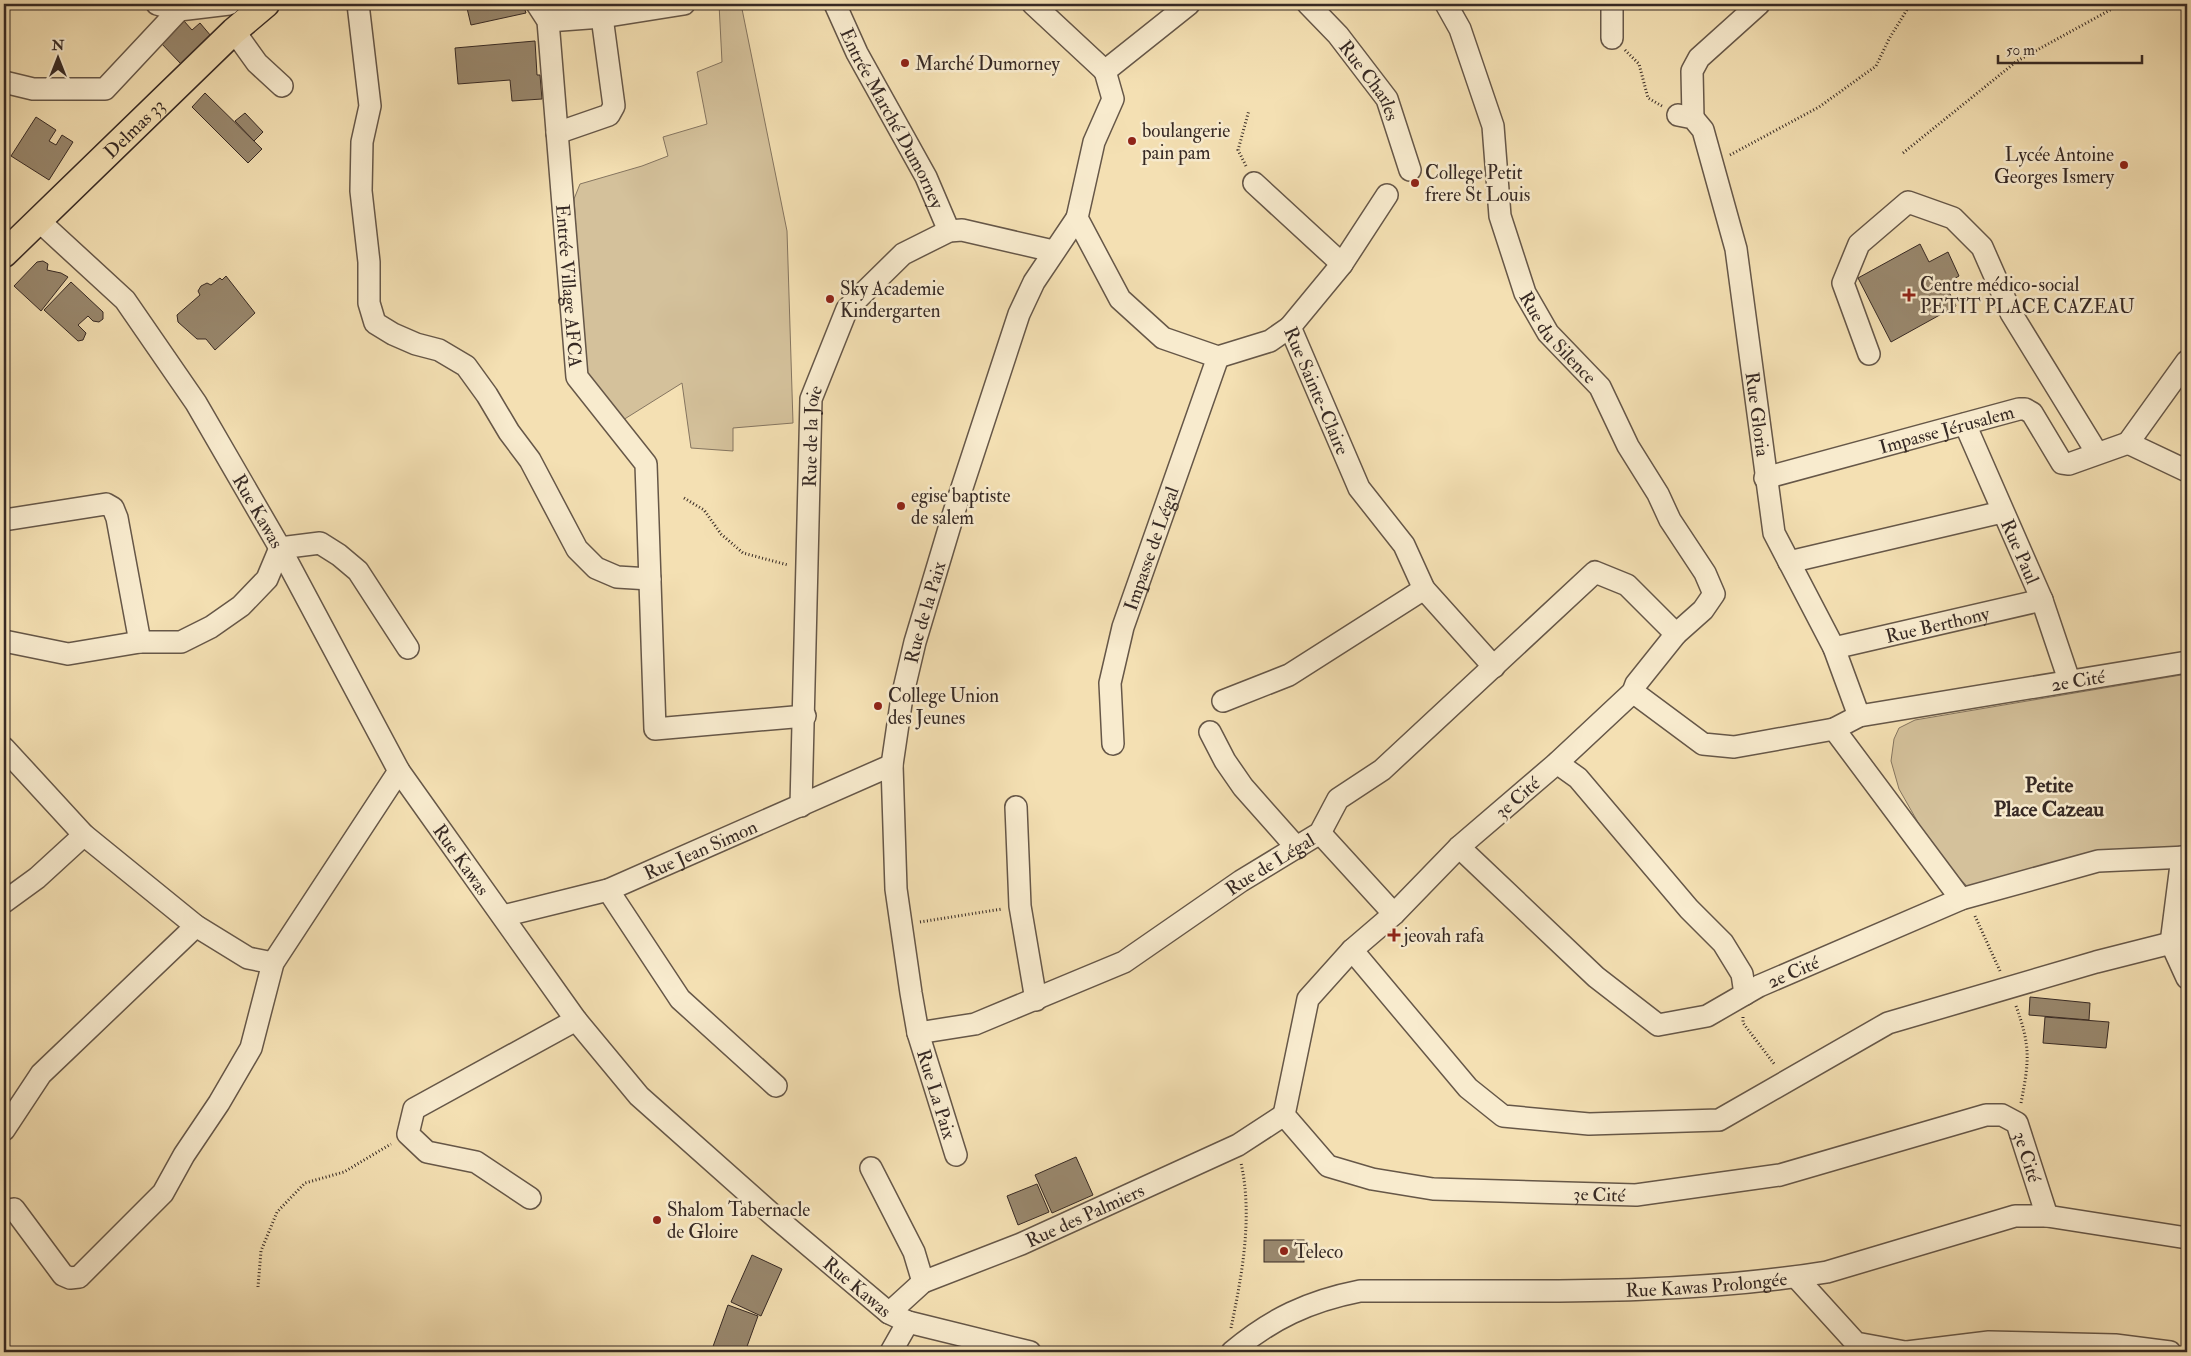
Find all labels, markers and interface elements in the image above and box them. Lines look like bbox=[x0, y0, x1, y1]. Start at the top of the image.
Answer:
street label: Entrée Marché Dumorney bbox=[834, 24, 949, 213]
north arrow bbox=[32, 32, 82, 82]
scale bar bbox=[1998, 32, 2142, 64]
street label: Rue Charles bbox=[1333, 36, 1404, 124]
text: N bbox=[51, 37, 65, 54]
text: 50 m bbox=[2006, 41, 2035, 60]
place label: Marché Dumorney bbox=[915, 52, 1061, 76]
marker: Marché Dumorney bbox=[899, 57, 911, 69]
street label: Delmas 33 bbox=[99, 94, 170, 164]
place label: boulangerie pain pam bbox=[1141, 119, 1230, 166]
marker: boulangerie pain pam bbox=[1126, 135, 1138, 147]
place label: Lycée Antoine Georges Ismery bbox=[1994, 143, 2115, 189]
marker: Lycée Antoine Georges Ismery bbox=[2118, 159, 2130, 171]
place label: College Petit frere St Louis bbox=[1425, 161, 1530, 207]
marker: College Petit frere St Louis bbox=[1409, 177, 1421, 189]
street label: Entrée Village AFCA bbox=[550, 203, 587, 369]
place label: Centre médico-social PETIT PLACE CAZEAU bbox=[1920, 273, 2135, 319]
place label: Sky Academie Kindergarten bbox=[840, 277, 945, 323]
street label: Rue du Silence bbox=[1514, 287, 1601, 389]
marker: Centre médico-social PETIT PLACE CAZEAU bbox=[1902, 288, 1916, 302]
marker: Sky Academie Kindergarten bbox=[824, 293, 836, 305]
street label: Rue Sainte-Claire bbox=[1278, 323, 1354, 459]
street label: Rue Gloria bbox=[1740, 370, 1775, 458]
street label: Rue de la Joie bbox=[798, 382, 828, 488]
street label: Impasse Jérusalem bbox=[1877, 400, 2017, 459]
street label: Rue Kawas bbox=[227, 470, 289, 553]
street label: Impasse de Légal bbox=[1119, 483, 1185, 614]
place label: egise baptiste de salem bbox=[911, 484, 1010, 530]
marker: egise baptiste de salem bbox=[895, 500, 907, 512]
street label: Rue Paul bbox=[1995, 516, 2045, 588]
street label: Rue de la Paix bbox=[899, 558, 952, 666]
street label: Rue Berthony bbox=[1883, 601, 1992, 649]
street label: 2e Cité bbox=[2049, 665, 2107, 697]
place label: College Union des Jeunes bbox=[888, 684, 999, 730]
marker: College Union des Jeunes bbox=[872, 700, 884, 712]
street label: 3e Cité bbox=[1490, 772, 1545, 824]
district label: Petite Place Cazeau bbox=[1994, 772, 2104, 823]
street label: Rue Jean Simon bbox=[640, 815, 761, 886]
street label: Rue Kawas bbox=[427, 819, 495, 900]
street label: Rue de Légal bbox=[1221, 828, 1319, 901]
place label: jeovah rafa bbox=[1401, 924, 1484, 948]
marker: jeovah rafa bbox=[1388, 929, 1400, 941]
street label: 2e Cité bbox=[1764, 951, 1823, 994]
street label: Rue La Paix bbox=[911, 1046, 961, 1143]
street label: 3e Cité bbox=[2007, 1129, 2046, 1185]
street label: Rue des Palmiers bbox=[1022, 1178, 1148, 1253]
street label: 3e Cité bbox=[1573, 1182, 1626, 1208]
place label: Shalom Tabernacle de Gloire bbox=[667, 1198, 810, 1244]
marker: Shalom Tabernacle de Gloire bbox=[651, 1214, 663, 1226]
place label: Teleco bbox=[1294, 1240, 1343, 1264]
marker: Teleco bbox=[1278, 1245, 1290, 1257]
street label: Rue Kawas bbox=[818, 1252, 896, 1323]
street label: Rue Kawas Prolongée bbox=[1625, 1267, 1789, 1303]

